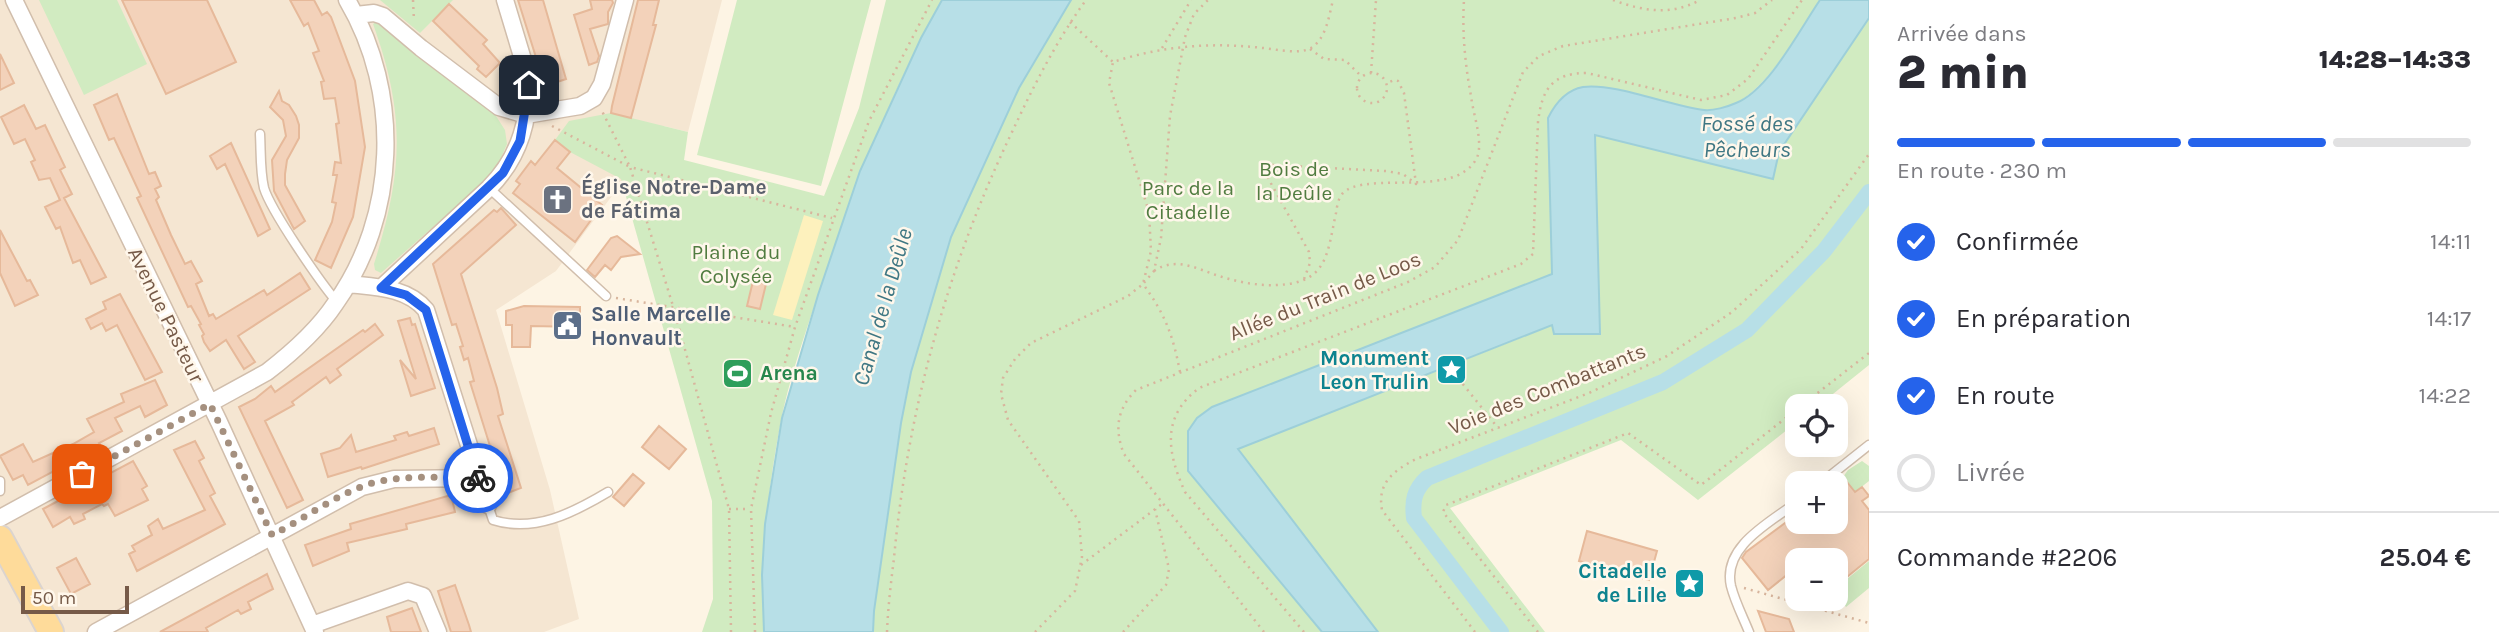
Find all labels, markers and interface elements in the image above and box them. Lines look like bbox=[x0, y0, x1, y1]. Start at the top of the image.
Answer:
text: Arrivée dans bbox=[1897, 20, 2027, 47]
text: 14:28–14:33 bbox=[2319, 44, 2471, 75]
text: 2 min bbox=[1897, 46, 2029, 100]
pin bbox=[499, 55, 559, 115]
icon: home bbox=[510, 66, 548, 104]
water label: Fossé des Pêcheurs bbox=[1701, 110, 1793, 163]
park label: Bois de la Deûle bbox=[1256, 157, 1332, 205]
text: En route · 230 m bbox=[1897, 157, 2067, 184]
place label: Église Notre-Dame de Fátima bbox=[581, 173, 767, 223]
park label: Parc de la Citadelle bbox=[1142, 176, 1234, 224]
church icon: Église Notre-Dame de Fátima bbox=[541, 182, 575, 216]
icon: check bbox=[1897, 223, 1935, 261]
water label: Canal de la Deûle bbox=[847, 225, 918, 389]
text: Confirmée bbox=[1956, 226, 2079, 257]
text: 14:11 bbox=[2430, 228, 2471, 255]
park label: Plaine du Colysée bbox=[692, 240, 780, 288]
street label: Avenue Pasteur bbox=[123, 244, 209, 387]
street label: Allée du Train de Loos bbox=[1226, 247, 1424, 345]
icon: check bbox=[1897, 300, 1935, 338]
place label: Salle Marcelle Honvault bbox=[591, 302, 731, 350]
text: En préparation bbox=[1956, 303, 2131, 334]
text: 14:17 bbox=[2427, 305, 2471, 332]
public building icon: Salle Marcelle Honvault bbox=[551, 309, 585, 343]
street label: Voie des Combattants bbox=[1445, 338, 1649, 440]
place label: Monument Leon Trulin bbox=[1320, 346, 1429, 394]
place icon: Monument Leon Trulin bbox=[1435, 353, 1469, 387]
sports icon: Arena bbox=[720, 356, 754, 390]
place label: Arena bbox=[760, 361, 818, 385]
icon: check bbox=[1897, 377, 1935, 415]
text: En route bbox=[1956, 380, 2055, 411]
text: 14:22 bbox=[2419, 382, 2471, 409]
map controls bbox=[1785, 394, 1848, 611]
button: locate bbox=[1785, 394, 1848, 457]
courier bbox=[443, 443, 513, 513]
pin bbox=[52, 444, 112, 504]
icon: bag bbox=[63, 455, 101, 493]
text: Livrée bbox=[1956, 457, 2025, 488]
icon: bike bbox=[459, 459, 497, 497]
button: + bbox=[1785, 471, 1848, 534]
text: Commande #2206 bbox=[1897, 542, 2117, 573]
text: 25.04 € bbox=[2380, 542, 2471, 573]
button: − bbox=[1785, 548, 1848, 611]
place label: Citadelle de Lille bbox=[1578, 559, 1667, 607]
place icon: Citadelle de Lille bbox=[1673, 566, 1707, 600]
scale bar bbox=[21, 583, 130, 615]
text: 50 m bbox=[32, 587, 76, 609]

